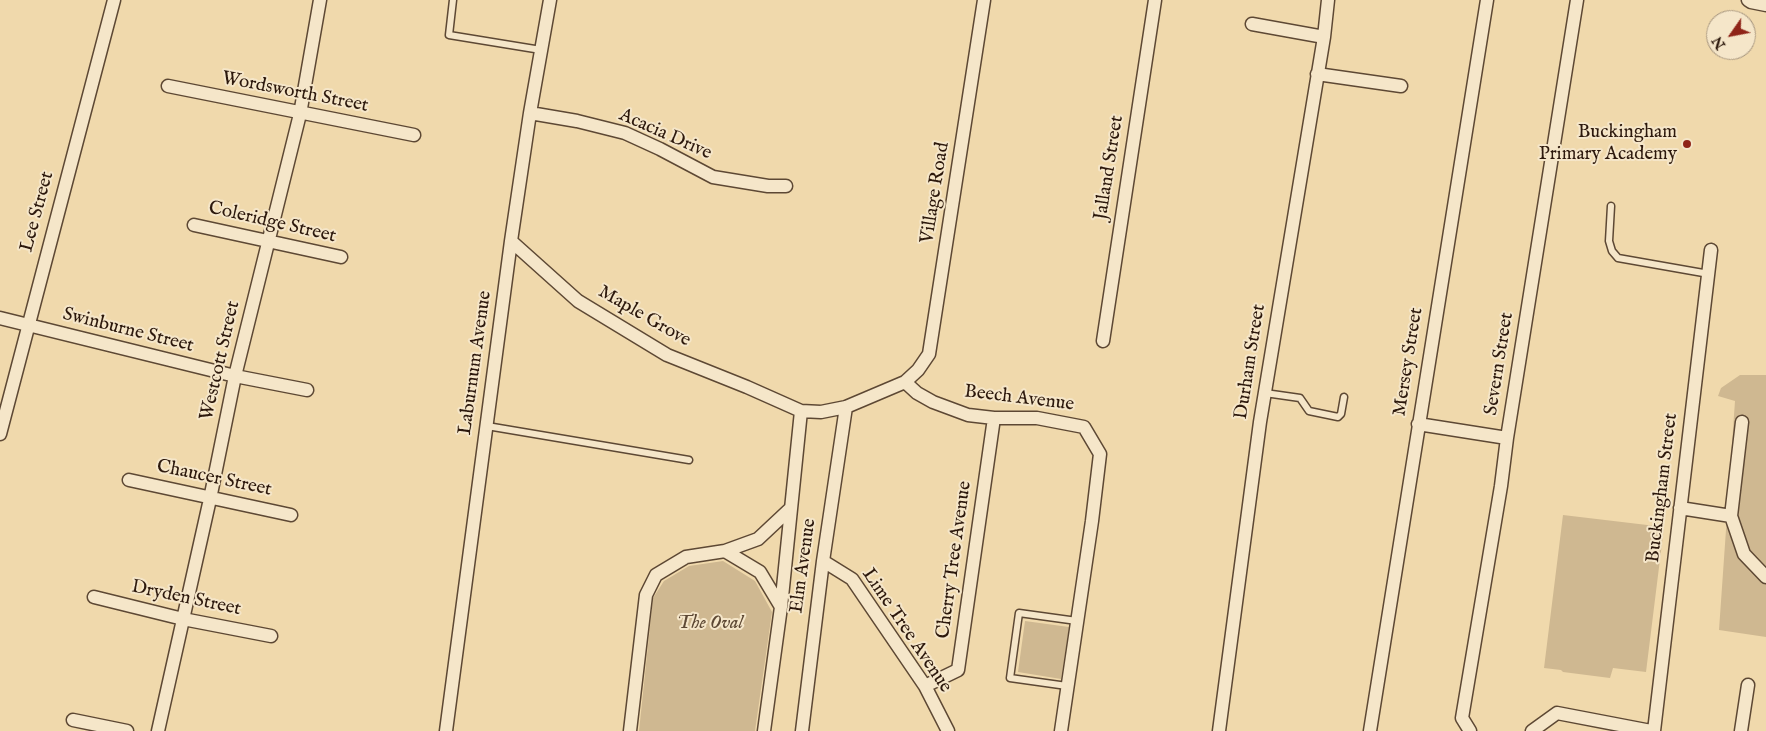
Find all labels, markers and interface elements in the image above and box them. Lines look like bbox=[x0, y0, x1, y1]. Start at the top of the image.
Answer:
north arrow bbox=[1706, 10, 1756, 60]
text: N bbox=[1708, 33, 1730, 53]
street label: Wordsworth Street bbox=[220, 68, 370, 118]
street label: Acacia Drive bbox=[615, 104, 715, 166]
street label: Jalland Street bbox=[1090, 114, 1130, 222]
place label: Buckingham Primary Academy bbox=[1539, 122, 1677, 166]
marker: Buckingham Primary Academy bbox=[1681, 138, 1693, 150]
street label: Village Road bbox=[917, 141, 955, 245]
street label: Lee Street bbox=[16, 169, 60, 255]
street label: Coleridge Street bbox=[206, 197, 338, 249]
street label: Maple Grove bbox=[594, 281, 694, 353]
street label: Laburnum Avenue bbox=[455, 289, 497, 437]
street label: Westcott Street bbox=[196, 299, 246, 423]
street label: Durham Street bbox=[1231, 303, 1271, 421]
street label: Swinburne Street bbox=[60, 304, 196, 358]
street label: Mersey Street bbox=[1389, 306, 1429, 418]
street label: Severn Street bbox=[1481, 311, 1519, 417]
street label: Beech Avenue bbox=[963, 381, 1075, 417]
street label: Buckingham Street bbox=[1643, 412, 1683, 564]
street label: Chaucer Street bbox=[154, 456, 274, 502]
street label: Cherry Tree Avenue bbox=[933, 480, 977, 640]
street label: Elm Avenue bbox=[786, 517, 822, 615]
street label: Lime Tree Avenue bbox=[856, 564, 956, 698]
street label: Dryden Street bbox=[129, 576, 243, 622]
park label: The Oval bbox=[677, 613, 743, 635]

